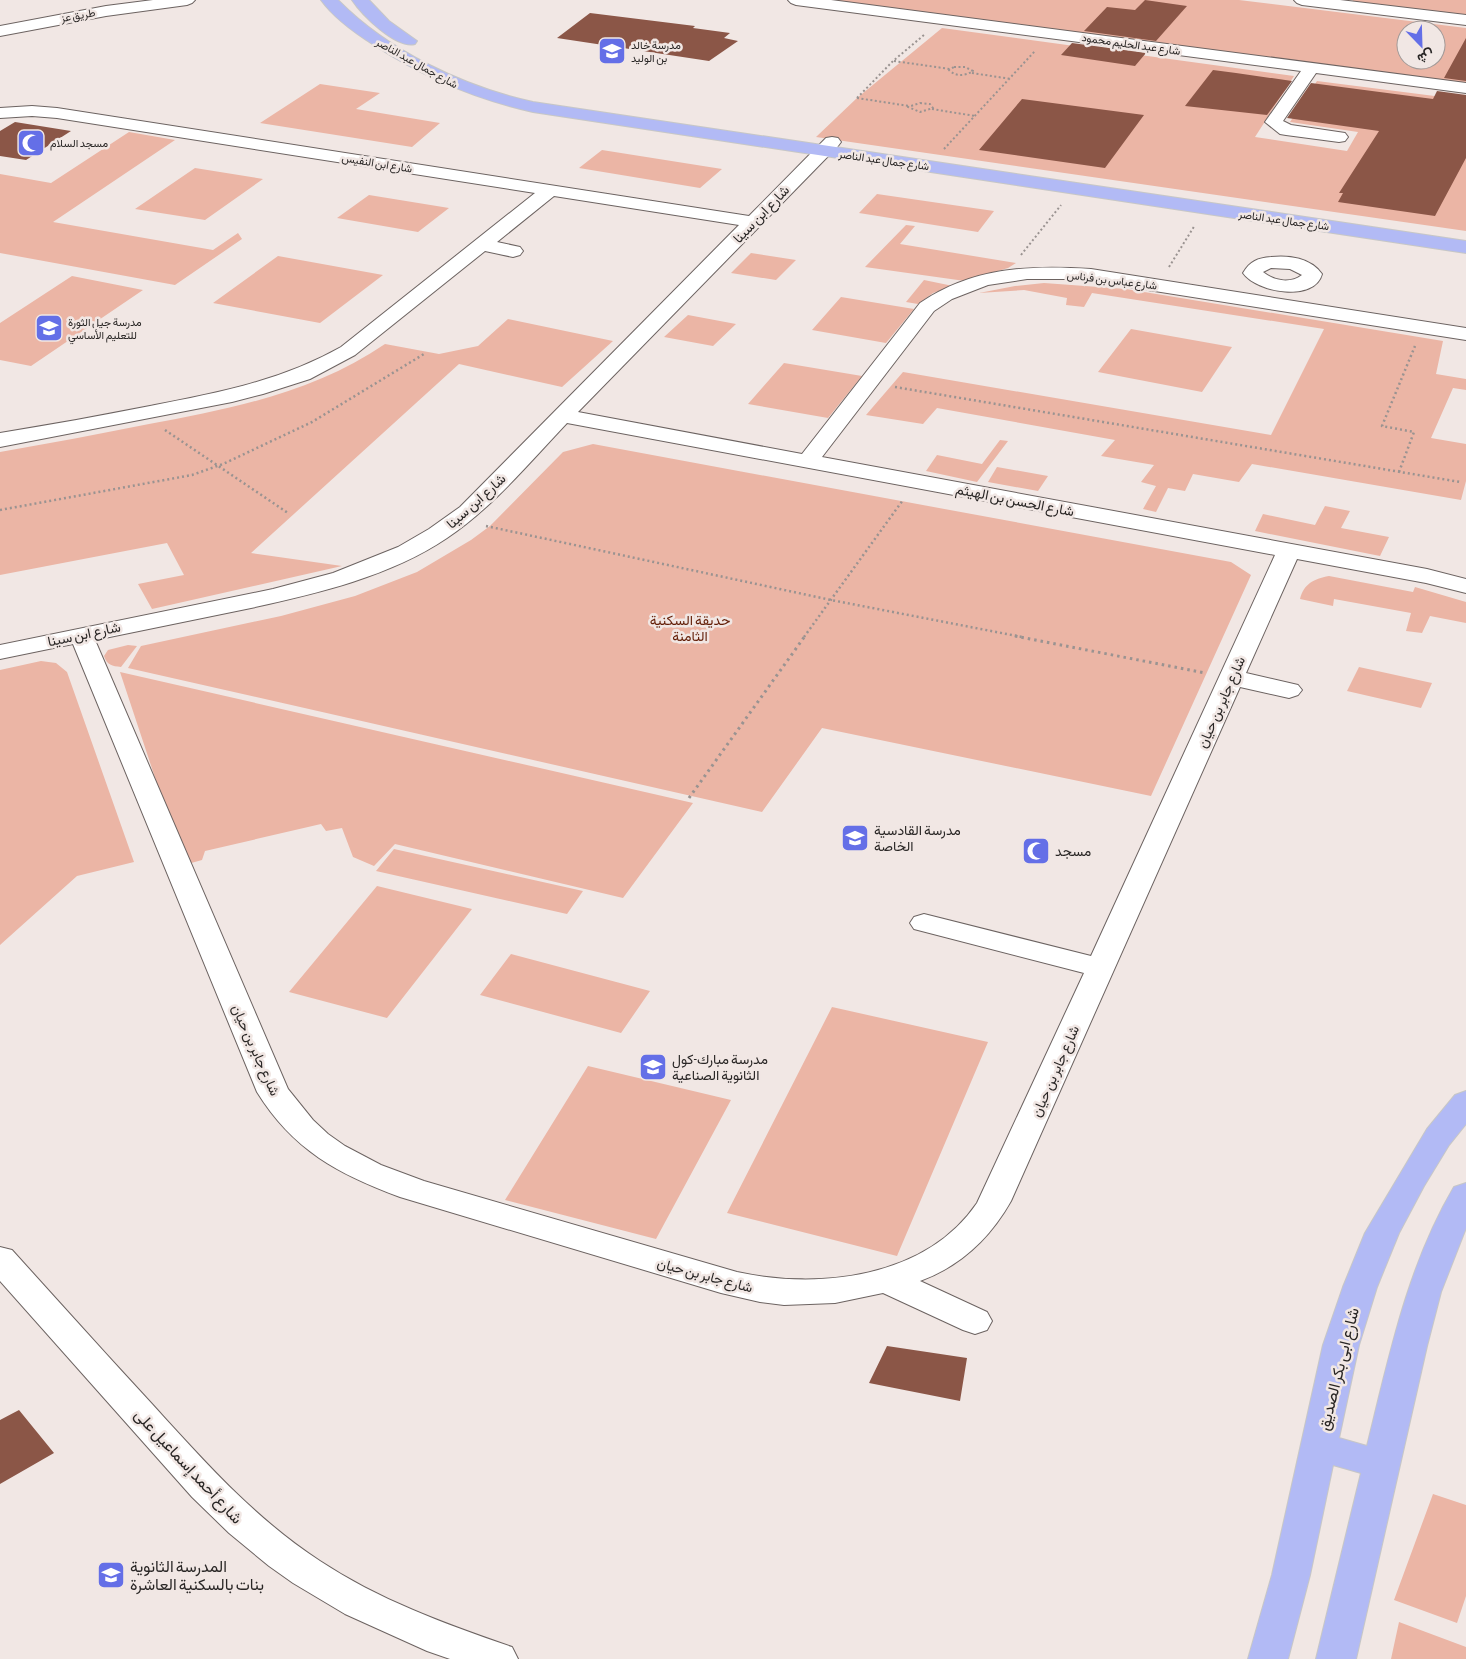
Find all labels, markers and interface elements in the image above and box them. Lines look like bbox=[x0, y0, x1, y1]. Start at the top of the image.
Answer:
street label: طريق عز bbox=[59, 6, 96, 25]
north arrow bbox=[1396, 20, 1446, 70]
street label: شارع عبد الحليم محمود bbox=[1081, 31, 1181, 59]
street label: شارع جمال عبد الناصر bbox=[372, 35, 460, 92]
school or university icon: مدرسة خالد بن الوليد bbox=[597, 36, 627, 66]
place label: مدرسة خالد بن الوليد bbox=[631, 39, 681, 65]
text: ش bbox=[1415, 45, 1437, 68]
mosque icon: مسجد السلام bbox=[16, 128, 46, 158]
place label: مسجد السلام bbox=[50, 137, 108, 151]
street label: شارع جمال عبد الناصر bbox=[837, 148, 930, 174]
street label: شارع ابن النفيس bbox=[341, 151, 413, 177]
street label: شارع ابن سينا bbox=[730, 182, 795, 248]
street label: شارع جمال عبد الناصر bbox=[1237, 208, 1330, 234]
street label: شارع عباس بن فرناس bbox=[1066, 269, 1158, 294]
school or university icon: مدرسة جيل الثورة للتعليم الأساسي bbox=[34, 313, 64, 343]
place label: مدرسة جيل الثورة للتعليم الأساسي bbox=[68, 316, 142, 345]
street label: شارع ابن سينا bbox=[443, 470, 511, 534]
street label: شارع الحسن بن الهيثم bbox=[954, 481, 1075, 522]
park label: حديقة السكنية الثامنة bbox=[650, 612, 730, 644]
street label: شارع ابن سينا bbox=[46, 618, 122, 652]
street label: شارع جابر بن حيان bbox=[1194, 654, 1251, 751]
place label: مدرسة القادسية الخاصة bbox=[874, 822, 961, 854]
school or university icon: مدرسة القادسية الخاصة bbox=[840, 823, 870, 853]
mosque icon: مسجد bbox=[1021, 836, 1051, 866]
place label: مسجد bbox=[1055, 843, 1091, 860]
street label: شارع جابر بن حيان bbox=[226, 1002, 283, 1099]
street label: شارع جابر بن حيان bbox=[1028, 1023, 1085, 1120]
place label: مدرسة مبارك-كول الثانوية الصناعية bbox=[672, 1051, 768, 1084]
school or university icon: مدرسة مبارك-كول الثانوية الصناعية bbox=[638, 1052, 668, 1082]
street label: شارع جابر بن حيان bbox=[655, 1255, 755, 1298]
street label: شارع ابى بكر الصديق bbox=[1314, 1306, 1365, 1433]
street label: شارع أحمد إسماعيل على bbox=[129, 1405, 247, 1529]
place label: المدرسة الثانوية بنات بالسكنية العاشرة bbox=[130, 1557, 264, 1595]
school or university icon: المدرسة الثانوية بنات بالسكنية العاشرة bbox=[96, 1560, 126, 1590]

